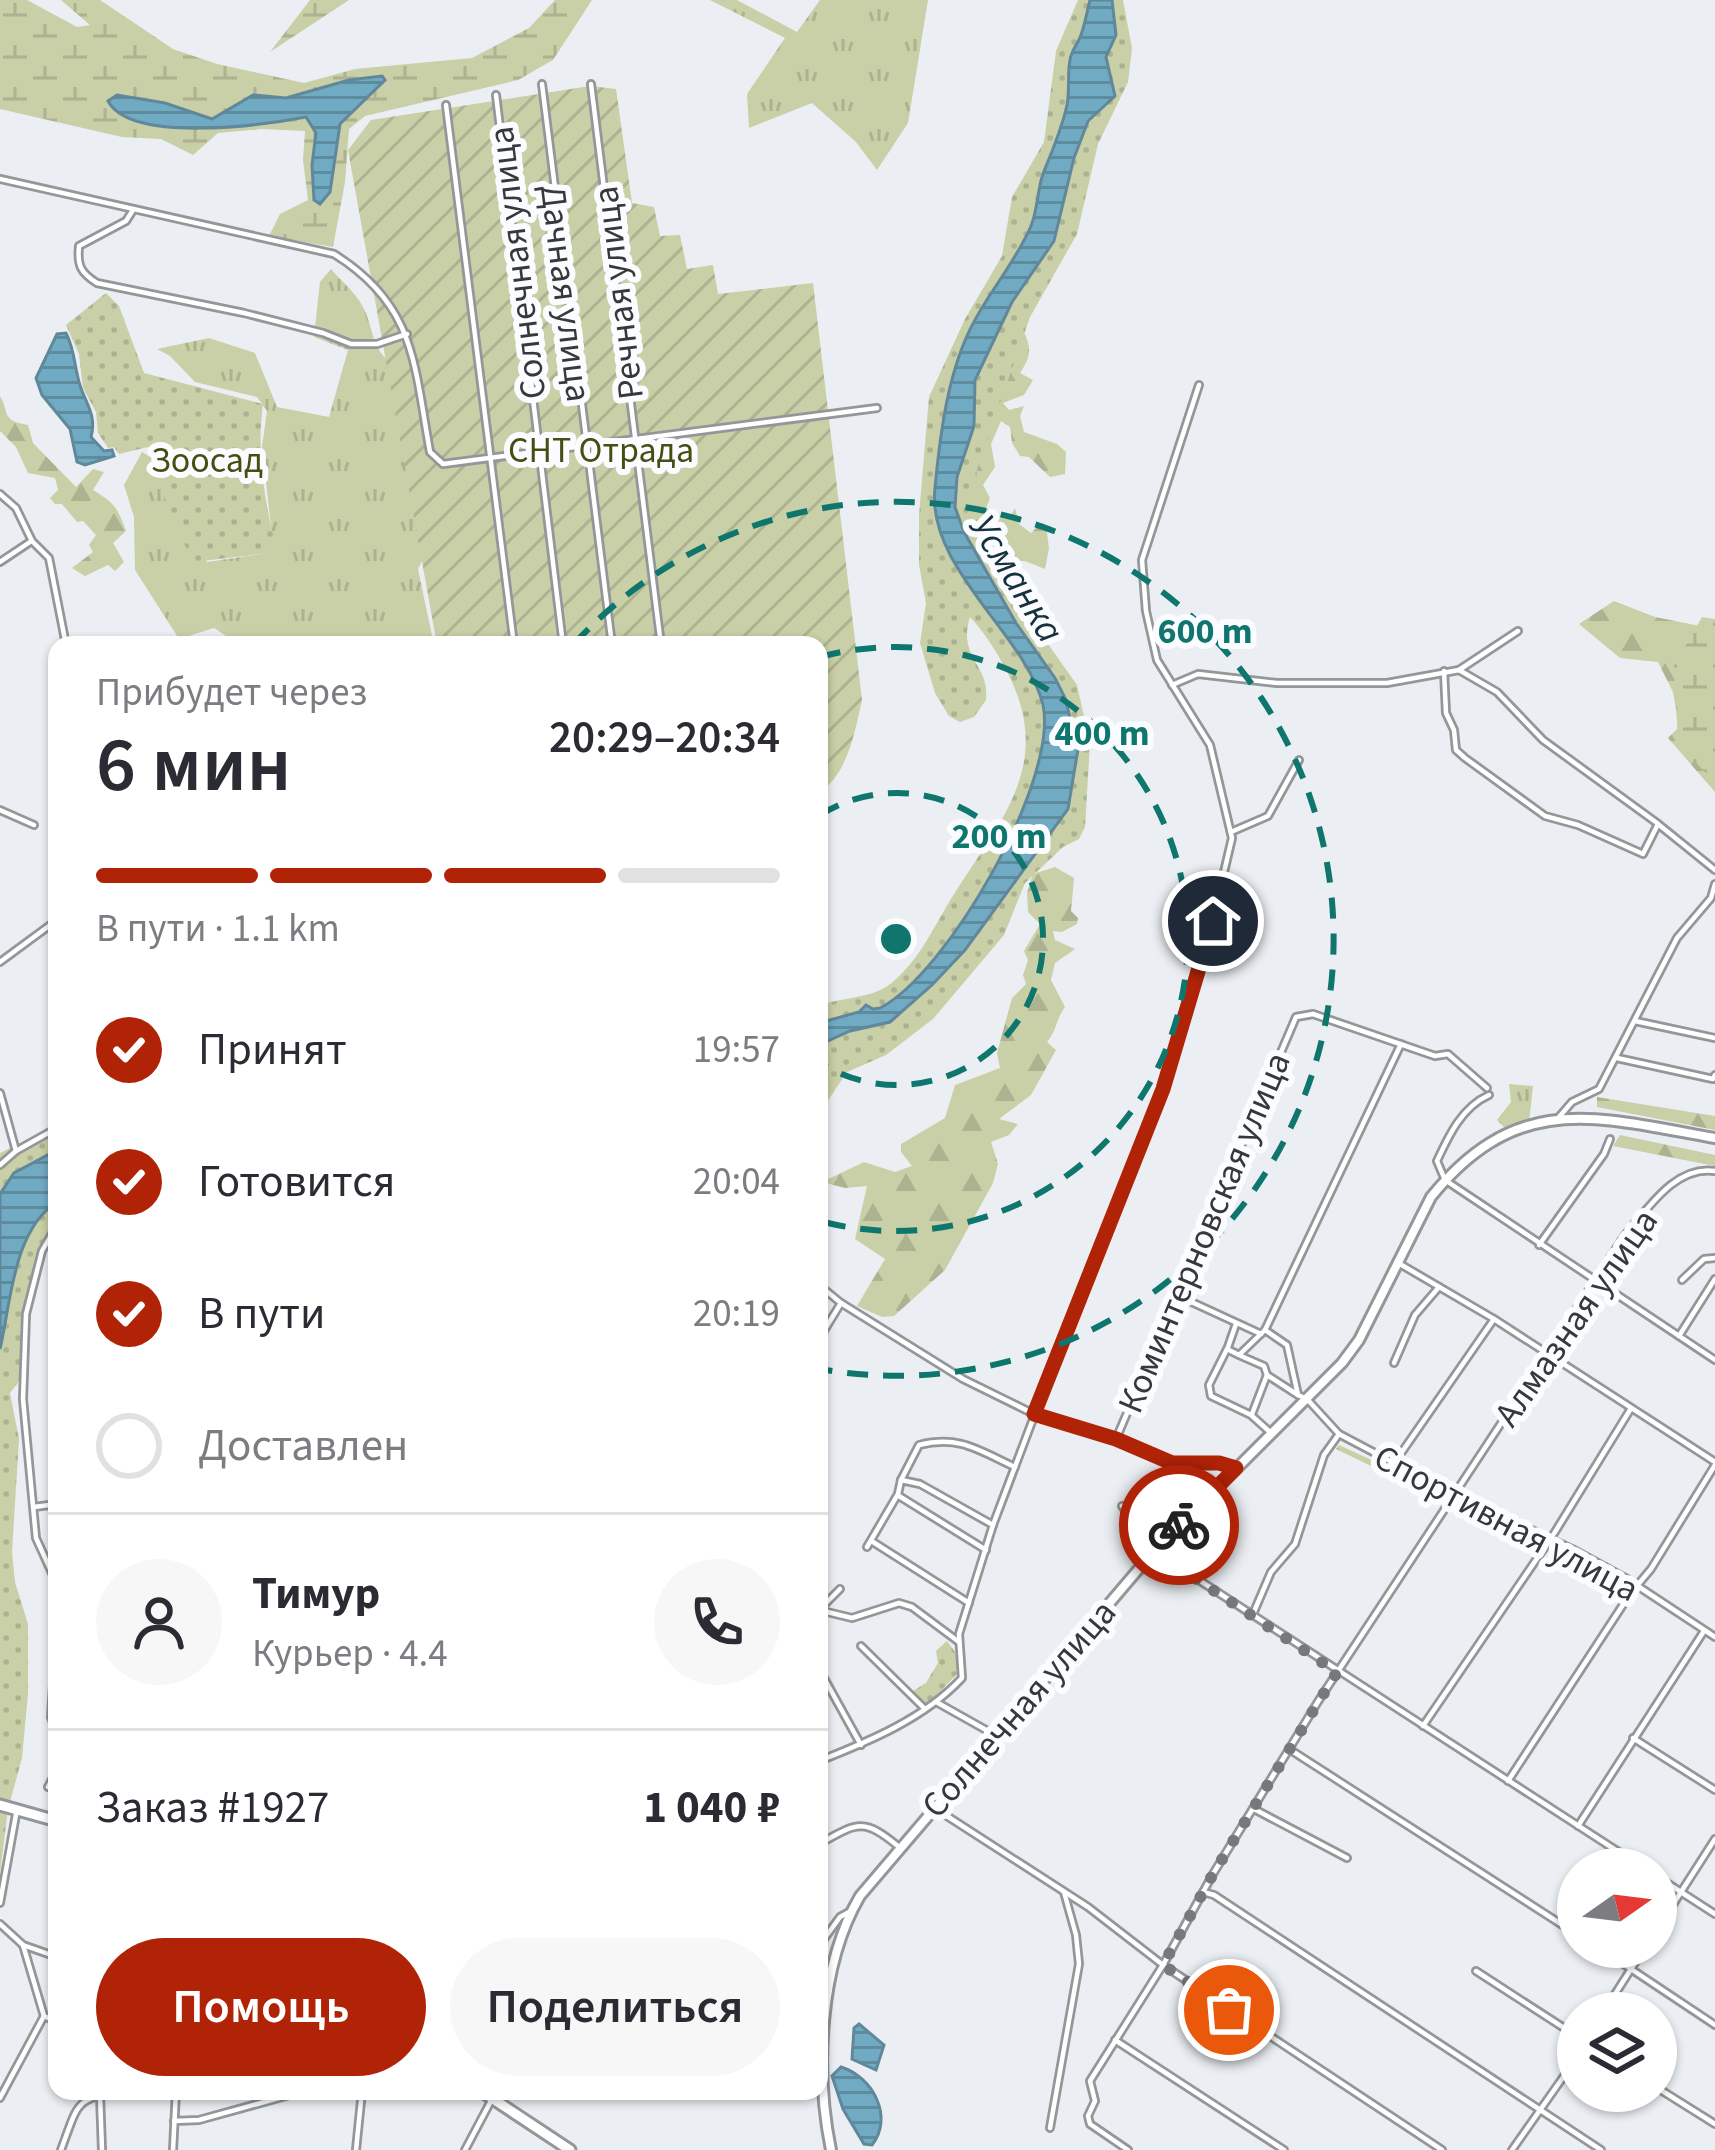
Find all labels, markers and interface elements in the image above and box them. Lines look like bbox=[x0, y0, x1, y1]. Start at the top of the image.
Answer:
street label: Солнечная улица bbox=[475, 124, 560, 402]
street label: Дачная улица bbox=[527, 182, 604, 405]
street label: Речная улица bbox=[580, 183, 657, 402]
park label: СНТ Отрада bbox=[508, 425, 694, 476]
park label: Зоосад bbox=[151, 435, 263, 486]
water label: Усманка bbox=[955, 504, 1078, 654]
text: 600 m bbox=[1157, 606, 1253, 657]
text: Прибудет через bbox=[96, 665, 367, 721]
text: 20:29–20:34 bbox=[549, 706, 780, 770]
text: 400 m bbox=[1054, 708, 1150, 759]
text: 6 мин bbox=[96, 710, 291, 821]
text: 200 m bbox=[951, 811, 1047, 862]
pin bbox=[1162, 870, 1264, 972]
icon: home bbox=[1180, 888, 1246, 954]
text: В пути · 1.1 km bbox=[96, 901, 340, 957]
centre of rings bbox=[875, 918, 917, 960]
icon: check bbox=[96, 1017, 162, 1083]
text: Принят bbox=[198, 1018, 347, 1082]
text: 19:57 bbox=[693, 1022, 780, 1078]
street label: Коминтерновская улица bbox=[1105, 1044, 1304, 1421]
icon: check bbox=[96, 1149, 162, 1215]
text: Готовится bbox=[198, 1150, 395, 1214]
text: 20:04 bbox=[693, 1154, 780, 1210]
street label: Алмазная улица bbox=[1482, 1199, 1670, 1437]
icon: check bbox=[96, 1281, 162, 1347]
text: В пути bbox=[198, 1282, 326, 1346]
text: 20:19 bbox=[693, 1286, 780, 1342]
text: Доставлен bbox=[198, 1414, 408, 1478]
street label: Спортивная улица bbox=[1365, 1432, 1648, 1615]
courier bbox=[1119, 1465, 1239, 1585]
icon: bike bbox=[1146, 1492, 1212, 1558]
button: person bbox=[96, 1559, 222, 1685]
button: phone bbox=[654, 1559, 780, 1685]
text: Тимур bbox=[252, 1562, 380, 1626]
street label: Солнечная улица bbox=[910, 1589, 1128, 1829]
text: Курьер · 4.4 bbox=[252, 1626, 448, 1682]
text: Заказ #1927 bbox=[96, 1776, 329, 1840]
text: 1 040 ₽ bbox=[643, 1776, 780, 1840]
north arrow bbox=[1557, 1848, 1677, 1968]
map controls bbox=[1557, 1848, 1677, 2112]
button: Помощь bbox=[96, 1938, 426, 2076]
button: Поделиться bbox=[450, 1938, 780, 2076]
pin bbox=[1178, 1959, 1280, 2061]
icon: bag bbox=[1196, 1977, 1262, 2043]
button: layers bbox=[1557, 1992, 1677, 2112]

